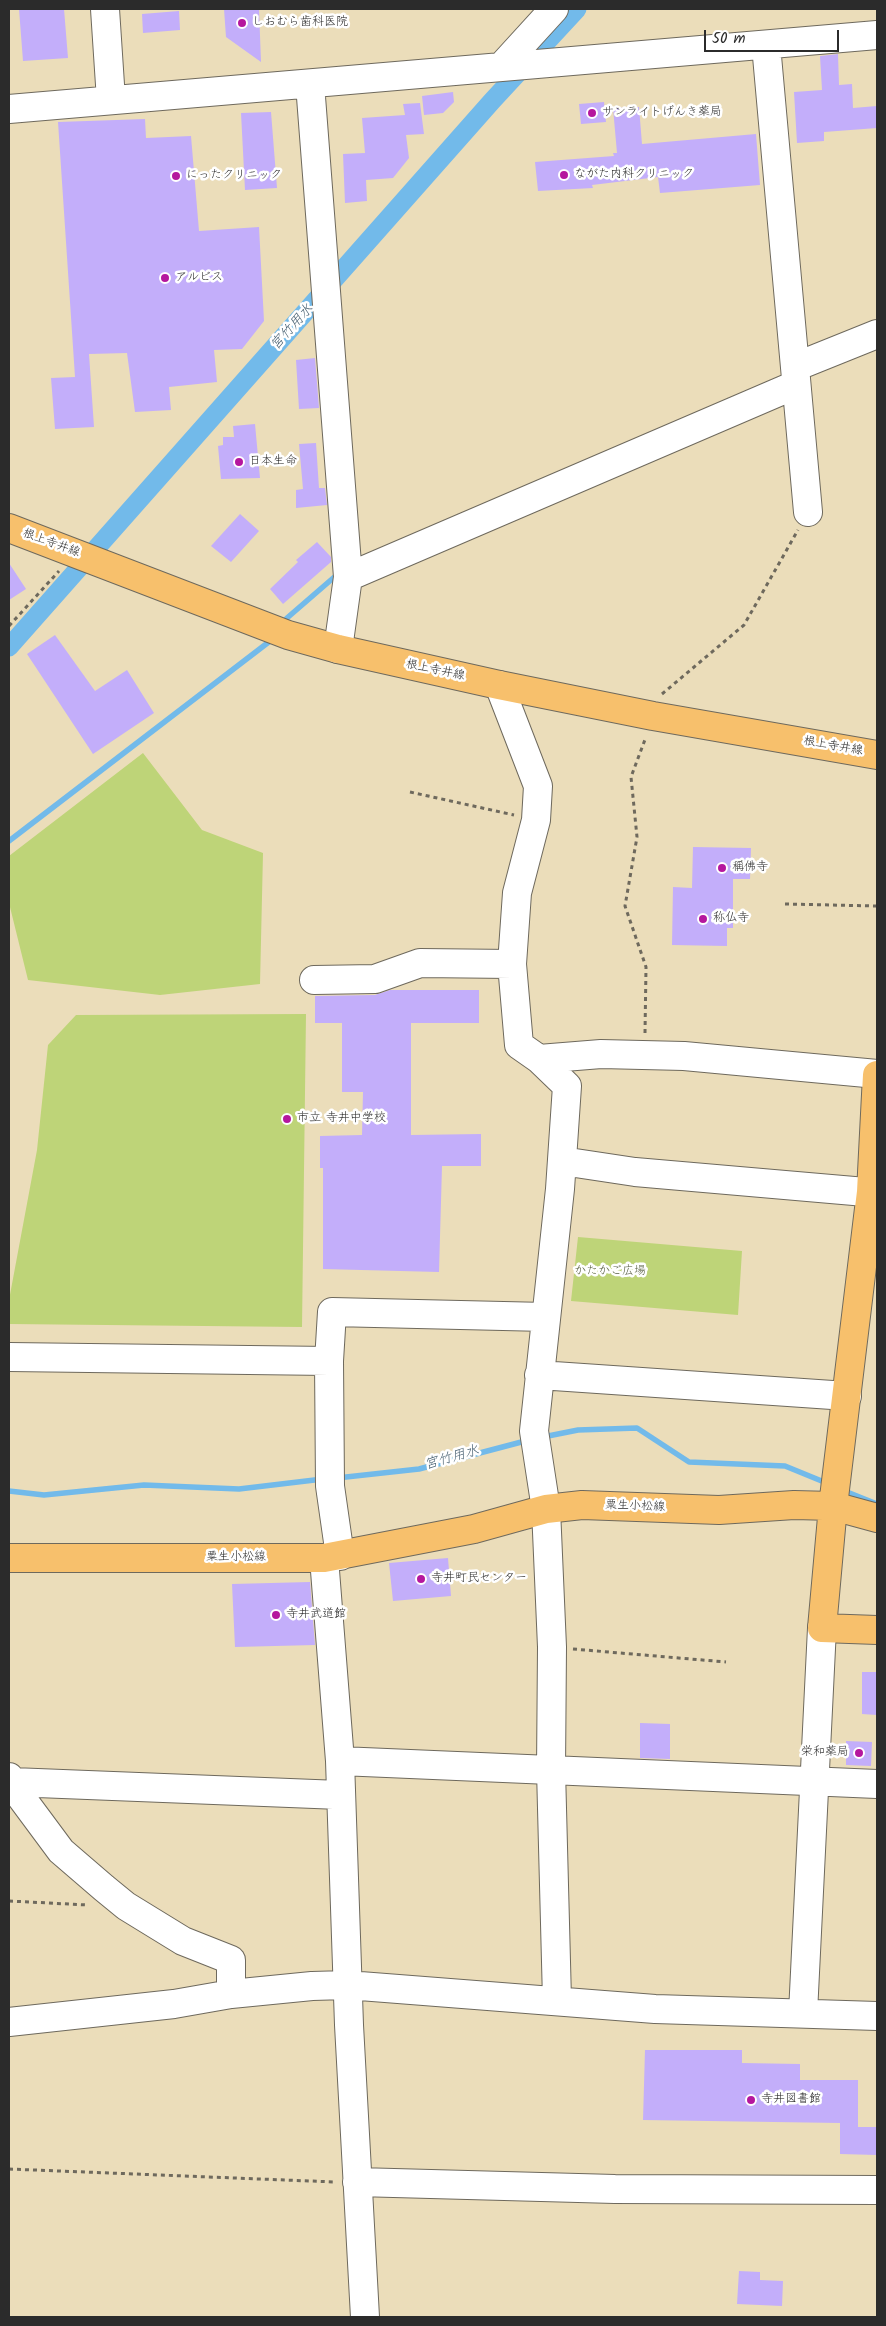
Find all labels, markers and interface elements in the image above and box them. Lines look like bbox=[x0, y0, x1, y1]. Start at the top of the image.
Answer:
place label: しおむら歯科医院 bbox=[252, 16, 348, 30]
marker: しおむら歯科医院 bbox=[236, 17, 248, 29]
scale bar bbox=[706, 20, 841, 52]
text: 50 m bbox=[712, 27, 746, 51]
place label: サンライトげんき薬局 bbox=[602, 106, 722, 120]
marker: サンライトげんき薬局 bbox=[586, 107, 598, 119]
place label: ながた内科クリニック bbox=[574, 168, 694, 182]
place label: にったクリニック bbox=[186, 169, 282, 183]
marker: ながた内科クリニック bbox=[558, 169, 570, 181]
marker: にったクリニック bbox=[170, 170, 182, 182]
place label: アルビス bbox=[175, 271, 223, 285]
marker: アルビス bbox=[159, 272, 171, 284]
water label: 宮竹用水 bbox=[268, 302, 318, 354]
place label: 日本生命 bbox=[249, 455, 297, 469]
marker: 日本生命 bbox=[233, 456, 245, 468]
street label: 根上寺井線 bbox=[20, 527, 82, 561]
street label: 根上寺井線 bbox=[404, 658, 466, 684]
street label: 根上寺井線 bbox=[802, 735, 864, 759]
place label: 稱佛寺 bbox=[732, 861, 768, 875]
marker: 稱佛寺 bbox=[716, 862, 728, 874]
place label: 称仏寺 bbox=[713, 912, 749, 926]
marker: 称仏寺 bbox=[697, 913, 709, 925]
place label: 市立 寺井中学校 bbox=[297, 1112, 386, 1126]
marker: 市立 寺井中学校 bbox=[281, 1113, 293, 1125]
park label: かたかご広場 bbox=[574, 1265, 646, 1279]
water label: 宮竹用水 bbox=[423, 1443, 481, 1475]
street label: 粟生小松線 bbox=[605, 1499, 665, 1515]
street label: 粟生小松線 bbox=[206, 1551, 266, 1565]
place label: 寺井町民センター bbox=[431, 1572, 527, 1586]
marker: 寺井町民センター bbox=[415, 1573, 427, 1585]
place label: 寺井武道館 bbox=[286, 1608, 346, 1622]
marker: 寺井武道館 bbox=[270, 1609, 282, 1621]
place label: 栄和薬局 bbox=[801, 1746, 849, 1760]
marker: 栄和薬局 bbox=[853, 1747, 865, 1759]
place label: 寺井図書館 bbox=[761, 2093, 821, 2107]
marker: 寺井図書館 bbox=[745, 2094, 757, 2106]

